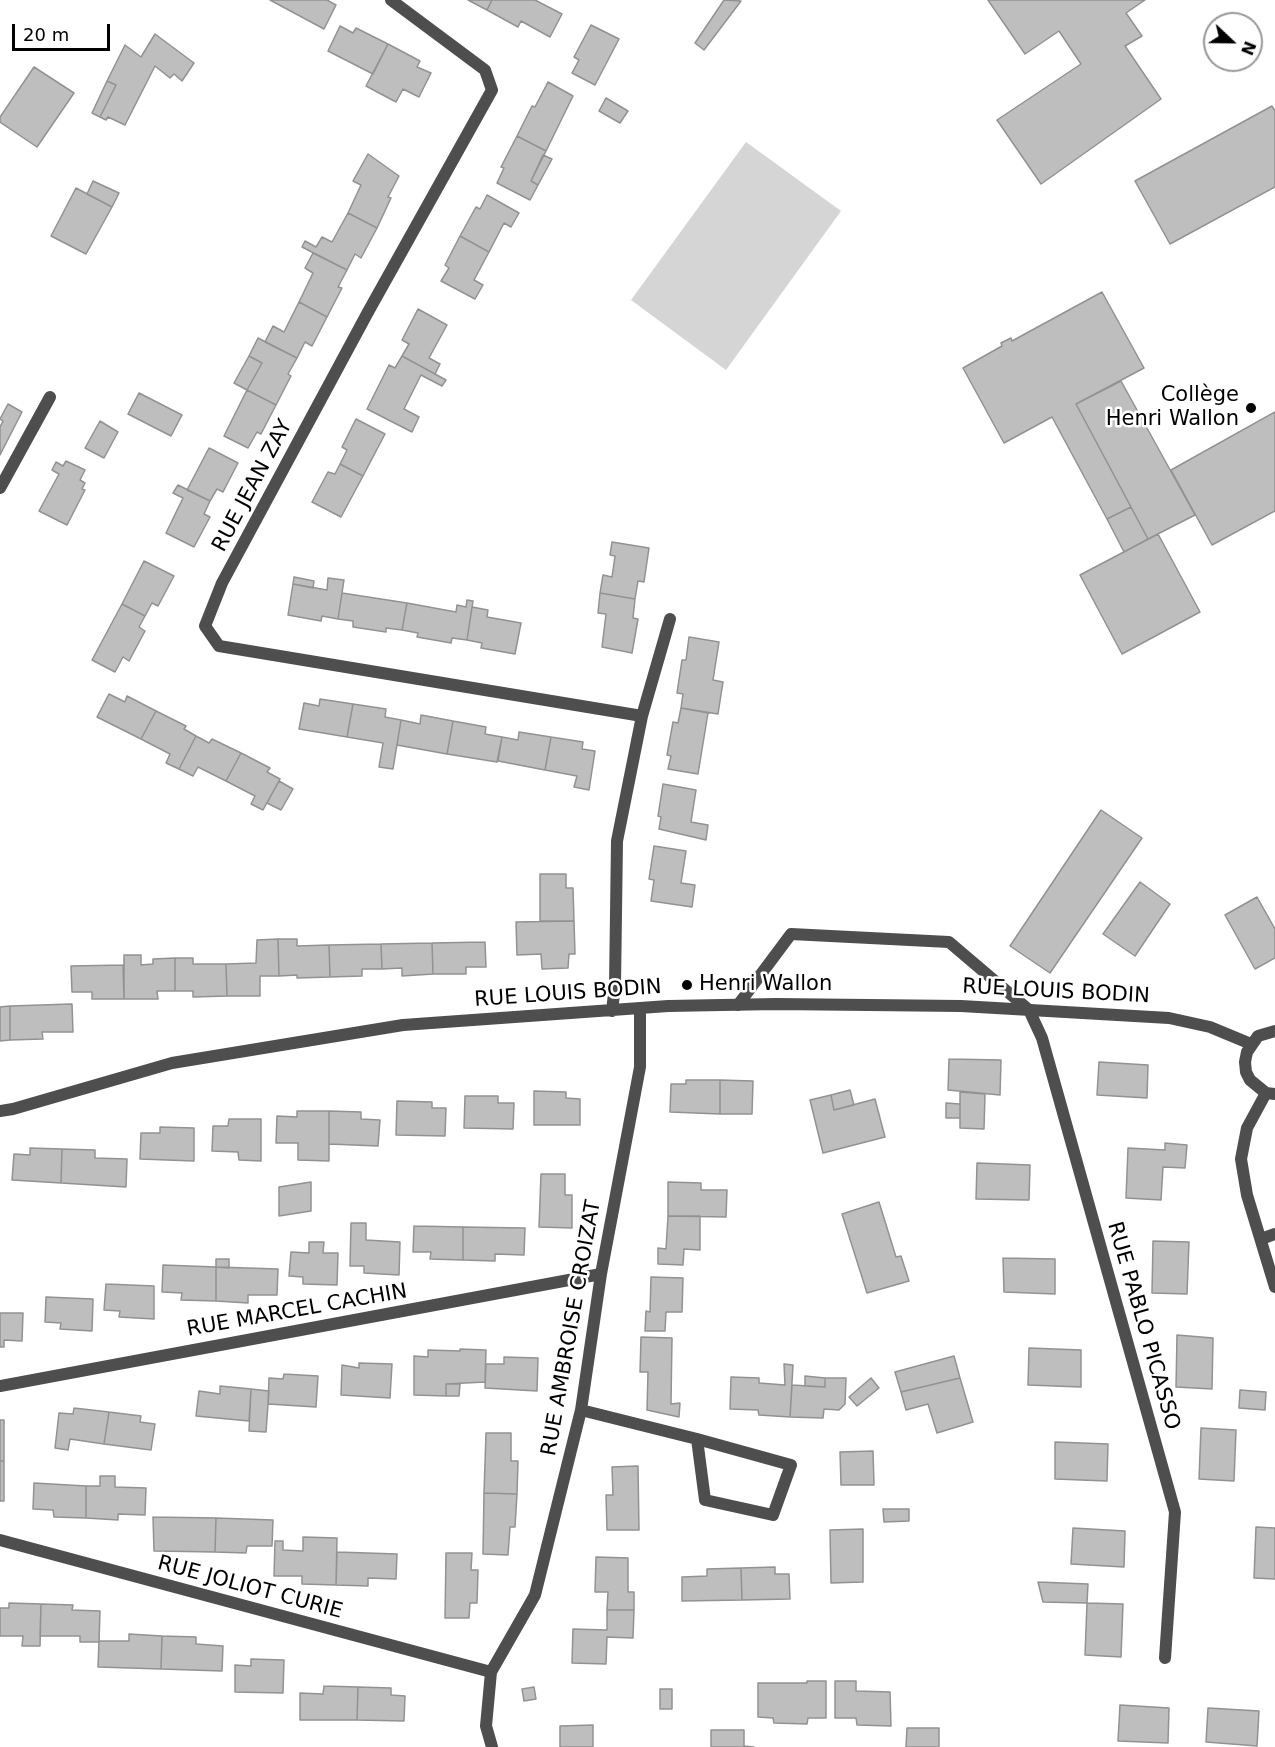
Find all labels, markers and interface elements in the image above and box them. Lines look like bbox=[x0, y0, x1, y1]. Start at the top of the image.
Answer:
scale bar bbox=[15, 12, 112, 50]
north arrow bbox=[1203, 12, 1263, 72]
text: 20 m bbox=[23, 24, 69, 45]
text: N bbox=[1237, 38, 1260, 58]
place label: Collège Henri Wallon bbox=[1106, 383, 1239, 433]
marker: Collège Henri Wallon bbox=[1244, 401, 1258, 415]
street label: RUE JEAN ZAY bbox=[208, 416, 298, 556]
place label: Henri Wallon bbox=[699, 972, 832, 998]
street label: RUE LOUIS BODIN bbox=[474, 975, 662, 1013]
street label: RUE LOUIS BODIN bbox=[962, 975, 1150, 1009]
marker: Henri Wallon bbox=[680, 978, 694, 992]
street label: RUE AMBROISE CROIZAT bbox=[537, 1198, 607, 1458]
street label: RUE PABLO PICASSO bbox=[1101, 1219, 1185, 1433]
street label: RUE MARCEL CACHIN bbox=[185, 1279, 409, 1343]
street label: RUE JOLIOT CURIE bbox=[155, 1551, 345, 1625]

